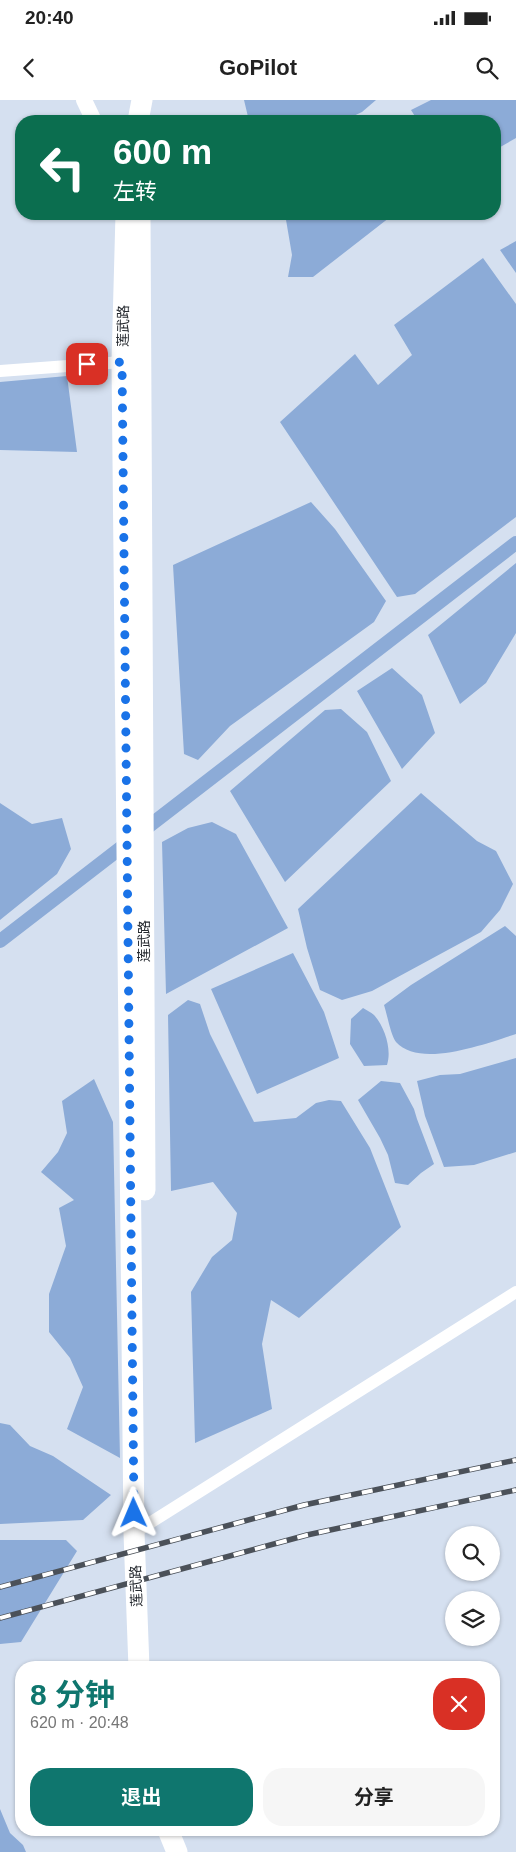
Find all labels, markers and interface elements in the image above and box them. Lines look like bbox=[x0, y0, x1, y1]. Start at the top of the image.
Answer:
text: 20:40 bbox=[25, 7, 74, 28]
icon: back bbox=[15, 54, 43, 82]
icon: search bbox=[473, 54, 501, 82]
text: GoPilot bbox=[219, 55, 297, 80]
text: 600 m bbox=[113, 132, 212, 171]
icon: left bbox=[30, 135, 95, 200]
text: 左转 bbox=[113, 179, 157, 204]
street label: 莲武路 bbox=[115, 305, 131, 347]
pin bbox=[66, 343, 108, 385]
icon: arrive bbox=[73, 350, 101, 378]
street label: 莲武路 bbox=[136, 920, 152, 962]
position arrow bbox=[107, 1486, 159, 1538]
map controls bbox=[445, 1526, 500, 1646]
button: search bbox=[445, 1526, 500, 1581]
street label: 莲武路 bbox=[127, 1565, 145, 1607]
button: layers bbox=[445, 1591, 500, 1646]
text: 8 分钟 bbox=[30, 1678, 115, 1711]
button: close bbox=[433, 1678, 485, 1730]
text: 620 m · 20:48 bbox=[30, 1714, 129, 1731]
button: 退出 bbox=[30, 1768, 253, 1826]
button: 分享 bbox=[263, 1768, 485, 1826]

